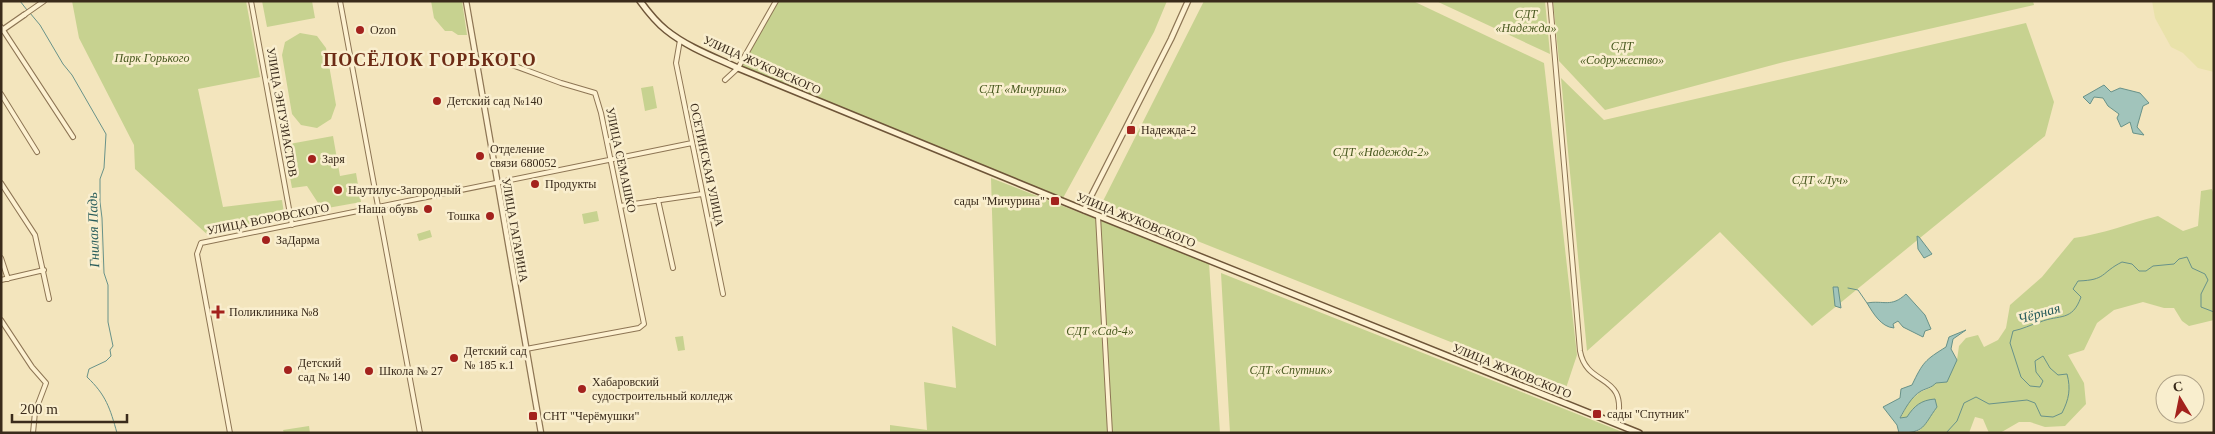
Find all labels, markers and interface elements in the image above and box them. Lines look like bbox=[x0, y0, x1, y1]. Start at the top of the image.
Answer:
park label: СДТ «Надежда» bbox=[1495, 7, 1557, 35]
place label: Ozon bbox=[370, 23, 396, 37]
marker: Ozon bbox=[354, 24, 366, 36]
street label: УЛИЦА ЖУКОВСКОГО bbox=[701, 33, 823, 97]
park label: СДТ «Содружество» bbox=[1580, 39, 1664, 67]
street label: УЛИЦА ЭНТУЗИАСТОВ bbox=[264, 46, 300, 178]
district label: ПОСЁЛОК ГОРЬКОГО bbox=[323, 50, 537, 70]
park label: Парк Горького bbox=[114, 51, 189, 65]
park label: СДТ «Мичурина» bbox=[979, 82, 1067, 96]
place label: Детский сад №140 bbox=[447, 94, 542, 108]
marker: Детский сад №140 bbox=[431, 95, 443, 107]
street label: ОСЕТИНСКАЯ УЛИЦА bbox=[687, 102, 727, 228]
street label: УЛИЦА СЕМАШКО bbox=[603, 106, 639, 214]
place label: Надежда-2 bbox=[1141, 123, 1196, 137]
marker: Надежда-2 bbox=[1125, 124, 1137, 136]
place label: Отделение связи 680052 bbox=[490, 142, 557, 170]
park label: СДТ «Надежда-2» bbox=[1333, 145, 1429, 159]
marker: Отделение связи 680052 bbox=[474, 150, 486, 162]
place label: Заря bbox=[322, 152, 345, 166]
marker: Заря bbox=[306, 153, 318, 165]
park label: СДТ «Луч» bbox=[1792, 173, 1848, 187]
street label: УЛИЦА ГАГАРИНА bbox=[499, 177, 531, 284]
place label: Продукты bbox=[545, 177, 596, 191]
marker: Продукты bbox=[529, 178, 541, 190]
place label: Наутилус-Загородный bbox=[348, 183, 462, 197]
marker: Наутилус-Загородный bbox=[332, 184, 344, 196]
street label: УЛИЦА ЖУКОВСКОГО bbox=[1074, 190, 1198, 250]
water label: Гнилая Падь bbox=[85, 192, 102, 269]
place label: сады "Мичурина" bbox=[954, 194, 1045, 208]
marker: сады "Мичурина" bbox=[1049, 195, 1061, 207]
street label: УЛИЦА ВОРОВСКОГО bbox=[206, 200, 331, 238]
place label: Наша обувь bbox=[358, 202, 419, 216]
marker: Наша обувь bbox=[422, 203, 434, 215]
place label: Тошка bbox=[447, 209, 481, 223]
marker: Тошка bbox=[484, 210, 496, 222]
place label: ЗаДарма bbox=[276, 233, 320, 247]
marker: ЗаДарма bbox=[260, 234, 272, 246]
water label: Чёрная bbox=[2016, 300, 2062, 327]
marker: Поликлиника №8 bbox=[211, 305, 225, 319]
place label: Поликлиника №8 bbox=[229, 305, 318, 319]
park label: СДТ «Сад-4» bbox=[1066, 324, 1134, 338]
street label: УЛИЦА ЖУКОВСКОГО bbox=[1450, 341, 1574, 401]
place label: Детский сад № 185 к.1 bbox=[464, 344, 527, 372]
marker: Детский сад № 185 к.1 bbox=[448, 352, 460, 364]
place label: Детский сад № 140 bbox=[298, 356, 350, 384]
park label: СДТ «Спутник» bbox=[1250, 363, 1332, 377]
marker: Детский сад № 140 bbox=[282, 364, 294, 376]
place label: Школа № 27 bbox=[379, 364, 443, 378]
marker: Школа № 27 bbox=[363, 365, 375, 377]
north arrow bbox=[2155, 374, 2205, 424]
place label: Хабаровский судостроительный колледж bbox=[592, 375, 733, 403]
text: С bbox=[2172, 378, 2184, 395]
marker: Хабаровский судостроительный колледж bbox=[576, 383, 588, 395]
scale bar bbox=[12, 392, 128, 424]
text: 200 m bbox=[20, 401, 58, 417]
place label: сады "Спутник" bbox=[1607, 407, 1689, 421]
marker: сады "Спутник" bbox=[1591, 408, 1603, 420]
place label: СНТ "Черёмушки" bbox=[543, 409, 639, 423]
marker: СНТ "Черёмушки" bbox=[527, 410, 539, 422]

